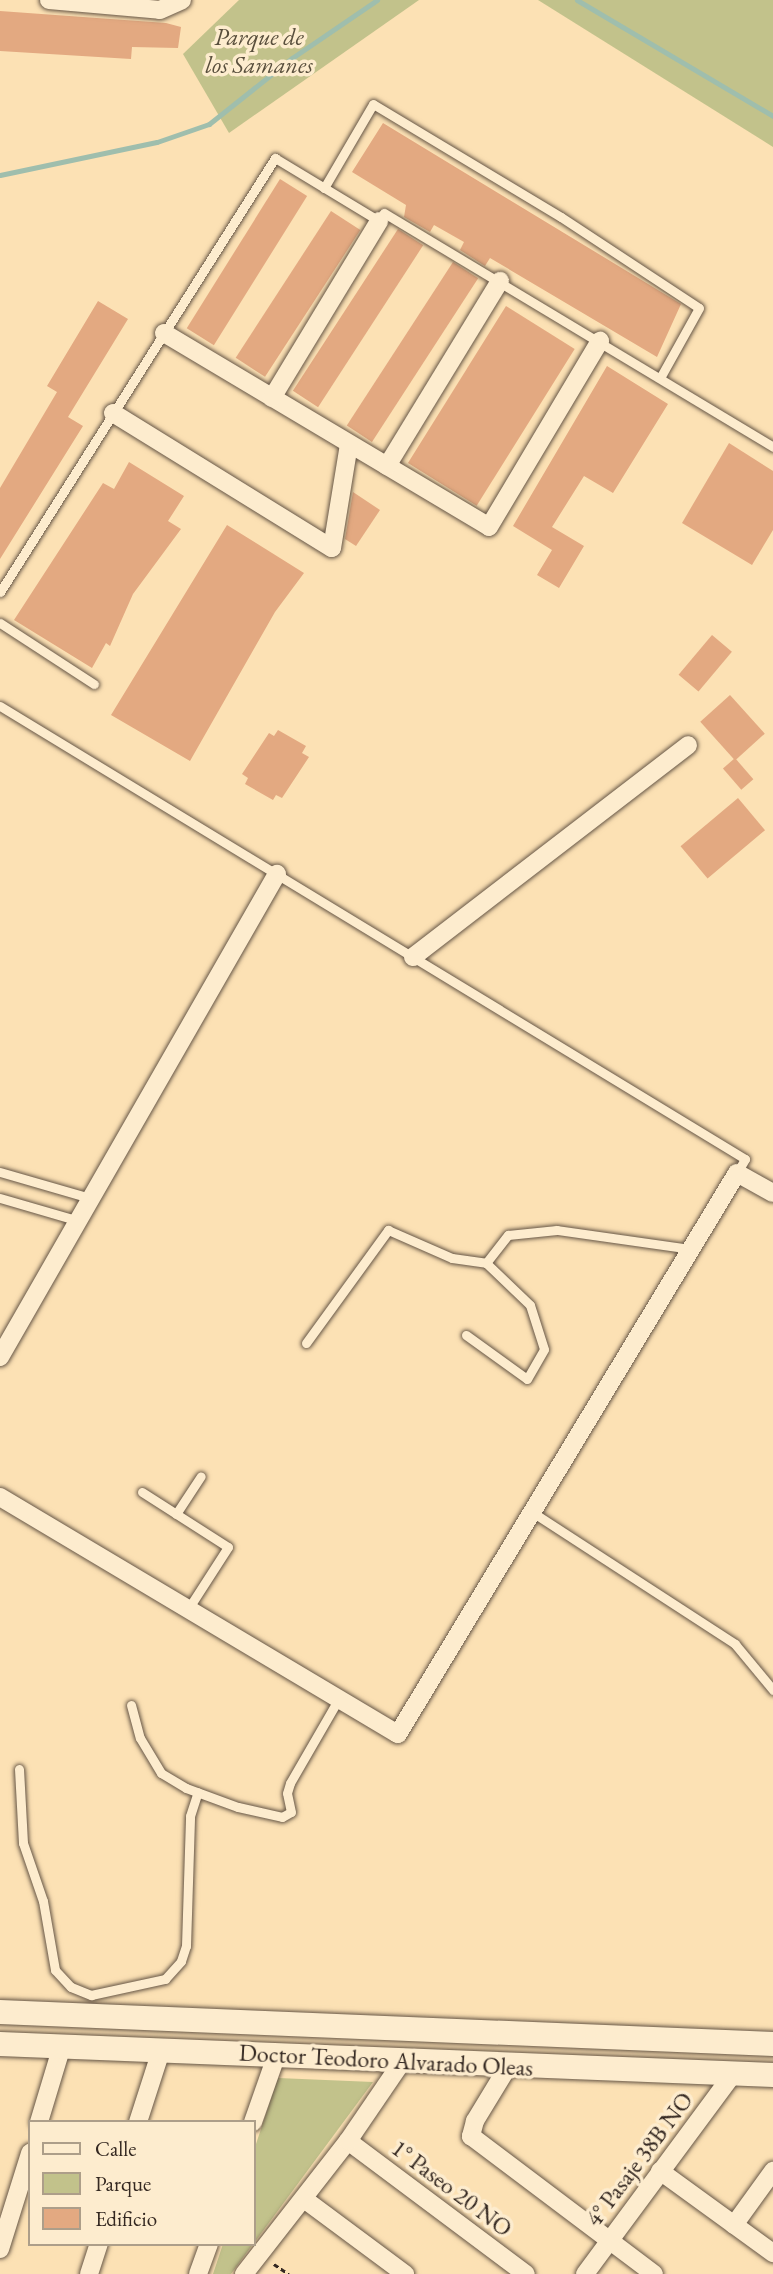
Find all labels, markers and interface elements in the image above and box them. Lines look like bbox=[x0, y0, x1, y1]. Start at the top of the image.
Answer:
park label: Parque de los Samanes bbox=[205, 23, 313, 79]
street label: Doctor Teodoro Alvarado Oleas bbox=[238, 2038, 534, 2082]
street label: 4° Pasaje 38B NO bbox=[579, 2086, 699, 2232]
legend bbox=[28, 2120, 256, 2246]
street label: 1° Paseo 20 NO bbox=[386, 2133, 518, 2243]
text: Calle bbox=[95, 2135, 137, 2162]
text: Parque bbox=[95, 2170, 151, 2197]
text: Edificio bbox=[95, 2205, 157, 2232]

